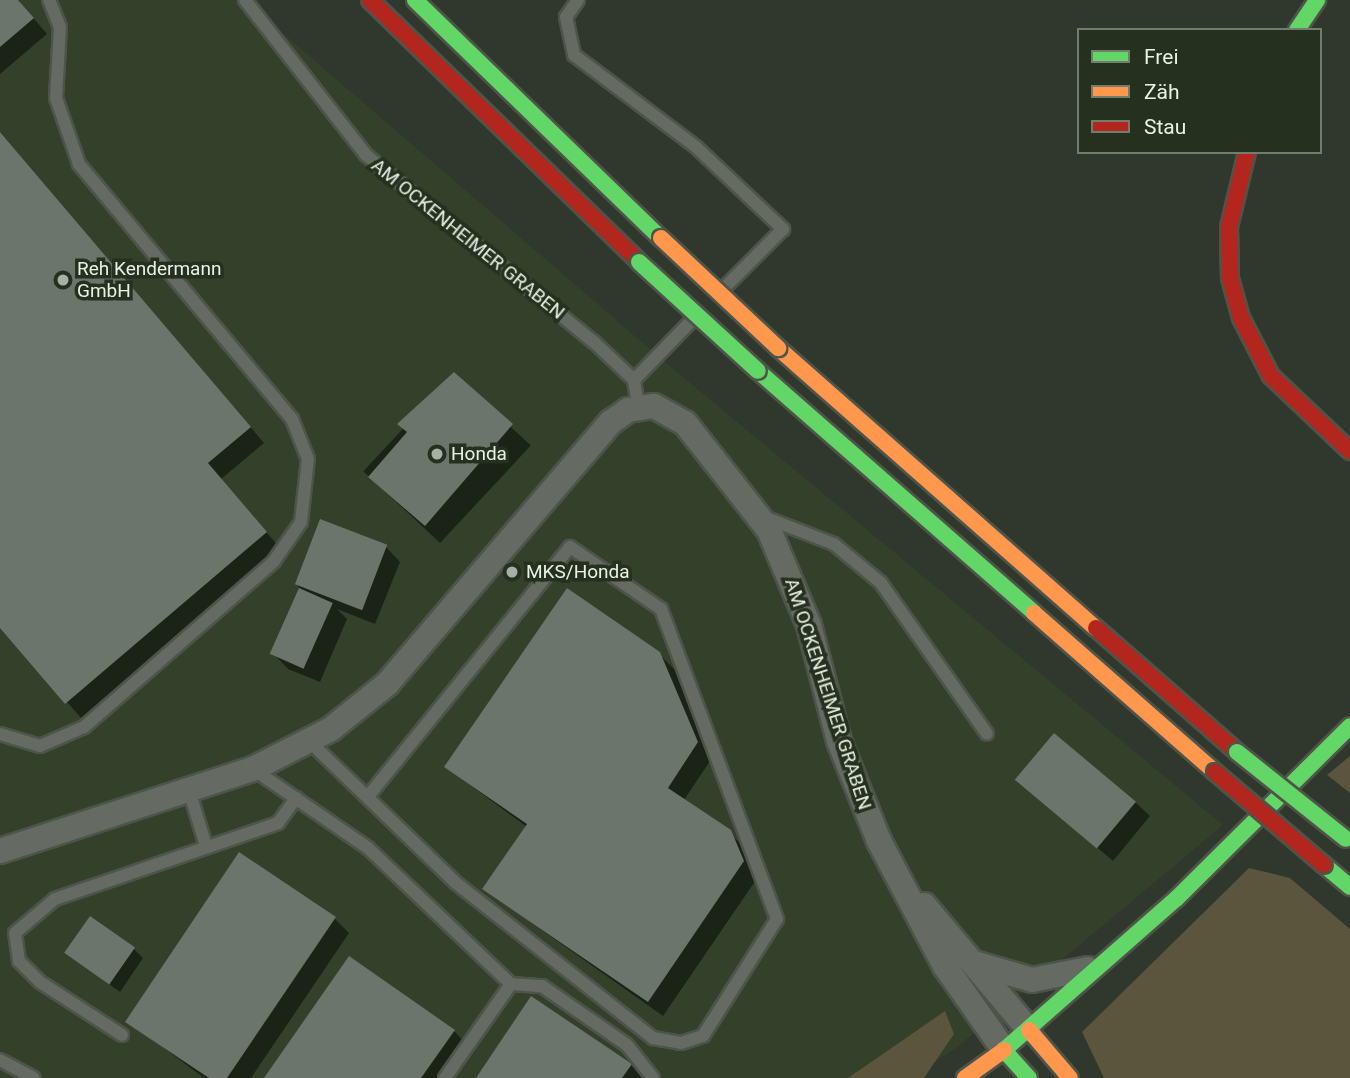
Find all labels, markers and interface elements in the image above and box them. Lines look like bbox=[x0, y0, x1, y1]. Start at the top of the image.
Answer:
legend bbox=[1077, 28, 1322, 154]
text: Frei bbox=[1144, 45, 1179, 69]
text: Zäh bbox=[1144, 80, 1180, 104]
text: Stau bbox=[1144, 115, 1186, 139]
street label: AM OCKENHEIMER GRABEN bbox=[367, 154, 569, 324]
place label: Reh Kendermann GmbH bbox=[77, 258, 221, 302]
marker: Reh Kendermann GmbH bbox=[55, 272, 71, 288]
place label: Honda bbox=[451, 443, 507, 465]
marker: Honda bbox=[429, 446, 445, 462]
place label: MKS/Honda bbox=[526, 561, 630, 583]
marker: MKS/Honda bbox=[504, 564, 520, 580]
street label: AM OCKENHEIMER GRABEN bbox=[780, 575, 876, 813]

